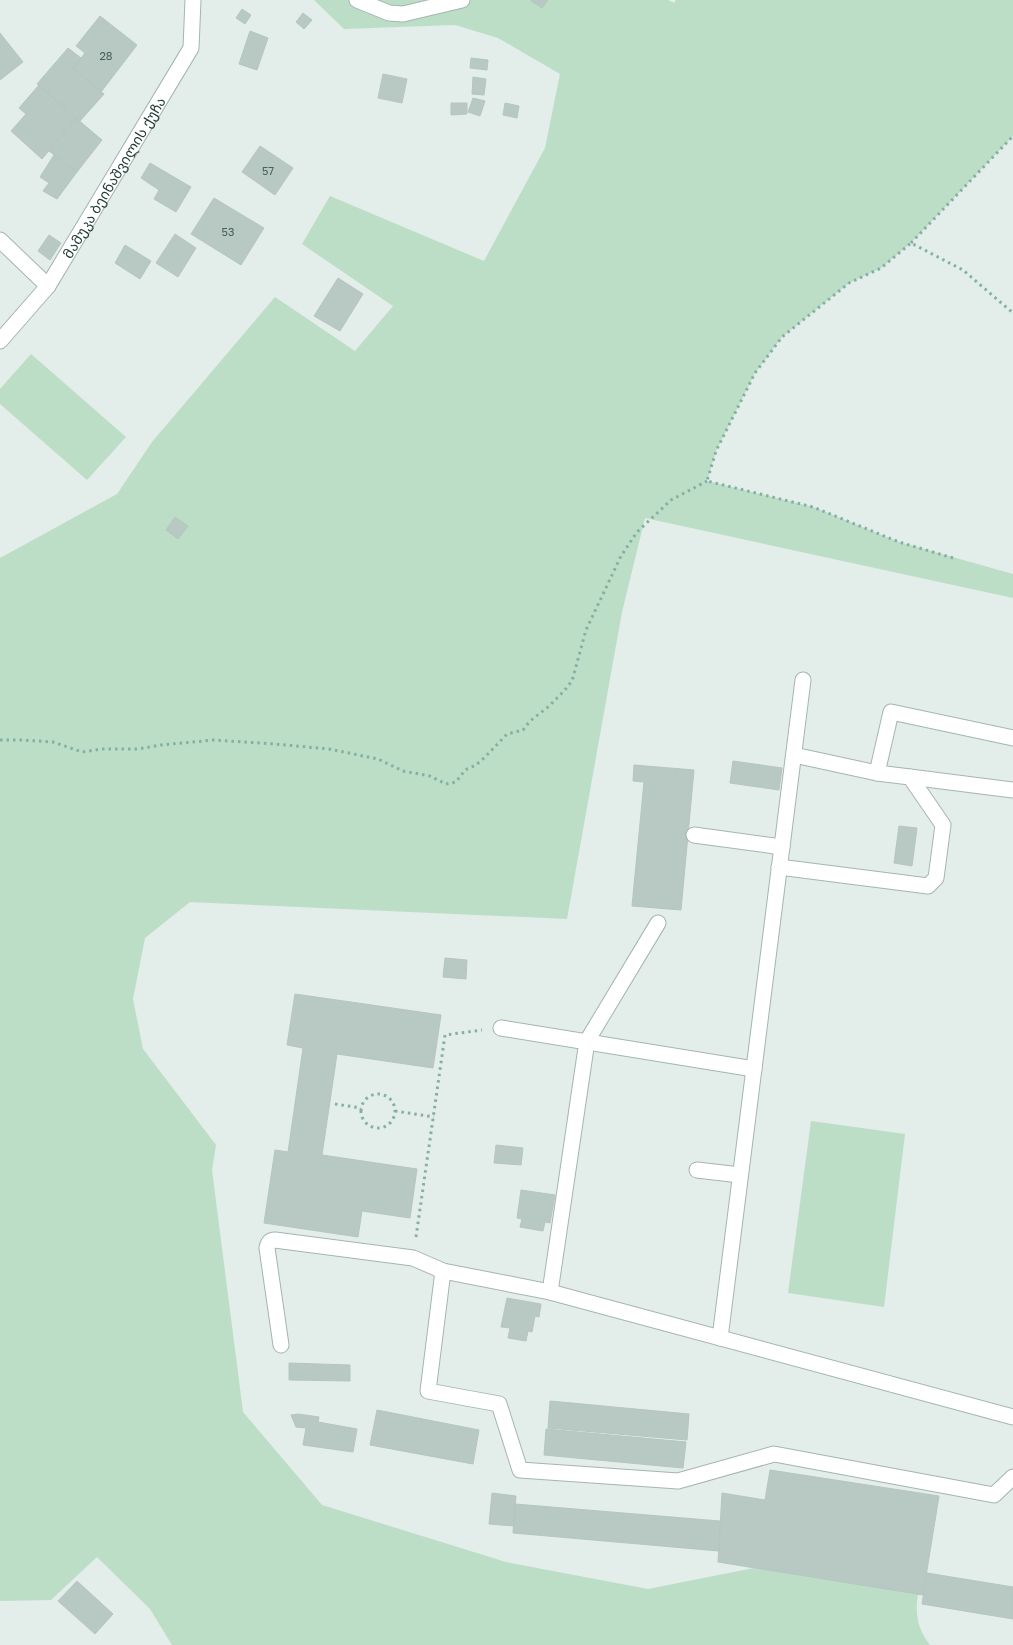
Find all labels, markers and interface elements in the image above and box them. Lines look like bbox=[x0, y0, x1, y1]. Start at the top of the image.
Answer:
house number: 28 bbox=[99, 49, 113, 62]
street label: მამუკა ბეინაშვილის ქუჩა bbox=[58, 93, 168, 261]
house number: 57 bbox=[262, 164, 274, 177]
house number: 53 bbox=[222, 225, 234, 238]

